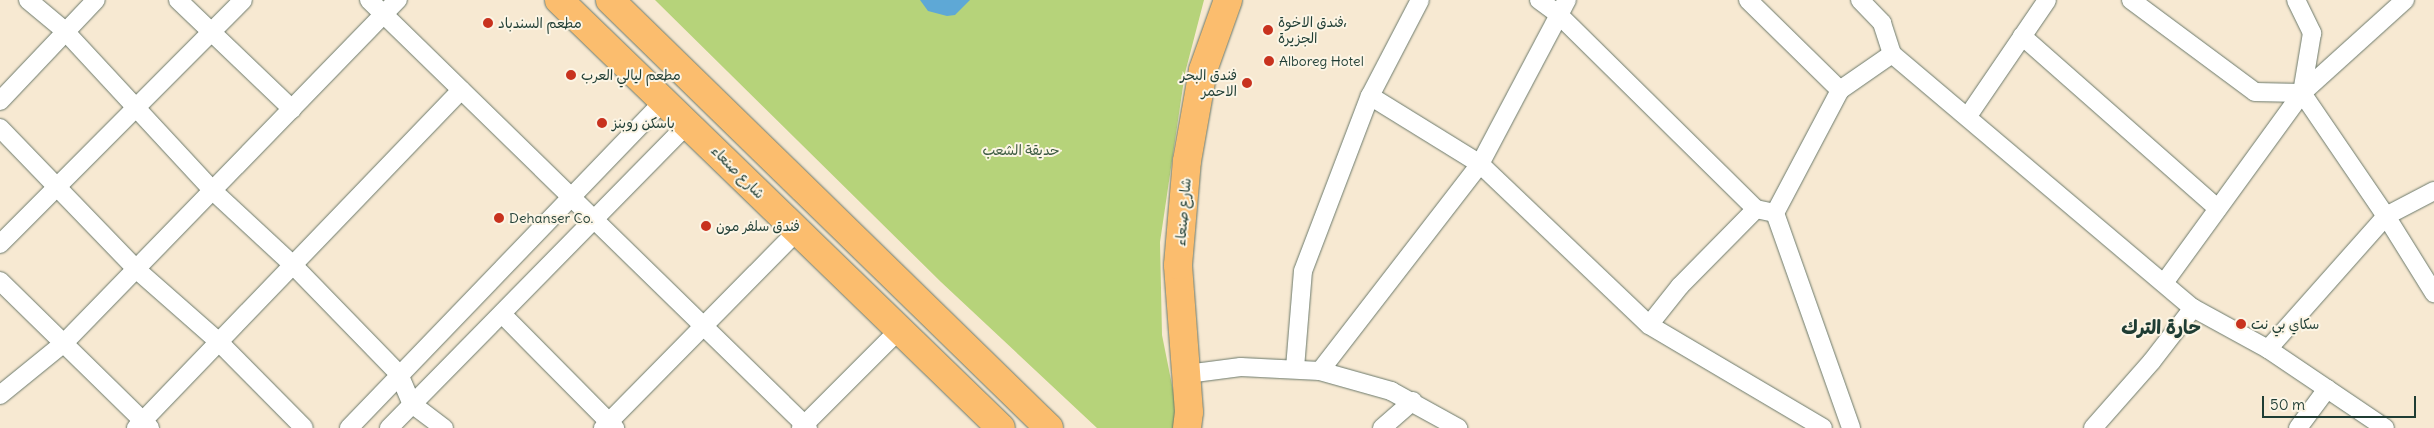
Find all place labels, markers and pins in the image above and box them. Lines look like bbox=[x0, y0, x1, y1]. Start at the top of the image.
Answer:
place label: فندق الاخوة، الجزيرة bbox=[1278, 14, 1347, 46]
place label: مطعم السندباد bbox=[498, 15, 582, 31]
marker: مطعم السندباد bbox=[482, 17, 494, 29]
marker: فندق الاخوة، الجزيرة bbox=[1262, 24, 1274, 36]
place label: Alboreg Hotel bbox=[1279, 53, 1364, 69]
marker: Alboreg Hotel bbox=[1263, 55, 1275, 67]
place label: مطعم ليالي العرب bbox=[581, 67, 681, 83]
place label: فندق البحر الاحمر bbox=[1180, 67, 1237, 100]
marker: مطعم ليالي العرب bbox=[565, 69, 577, 81]
marker: فندق البحر الاحمر bbox=[1241, 77, 1253, 89]
place label: باسكن روبنز bbox=[612, 115, 675, 131]
marker: باسكن روبنز bbox=[596, 117, 608, 129]
place label: Dehanser Co. bbox=[509, 210, 593, 226]
marker: Dehanser Co. bbox=[493, 212, 505, 224]
place label: فندق سلفر مون bbox=[716, 218, 800, 234]
marker: فندق سلفر مون bbox=[700, 220, 712, 232]
place label: سكاي بي نت bbox=[2251, 316, 2319, 332]
marker: سكاي بي نت bbox=[2235, 318, 2247, 330]

